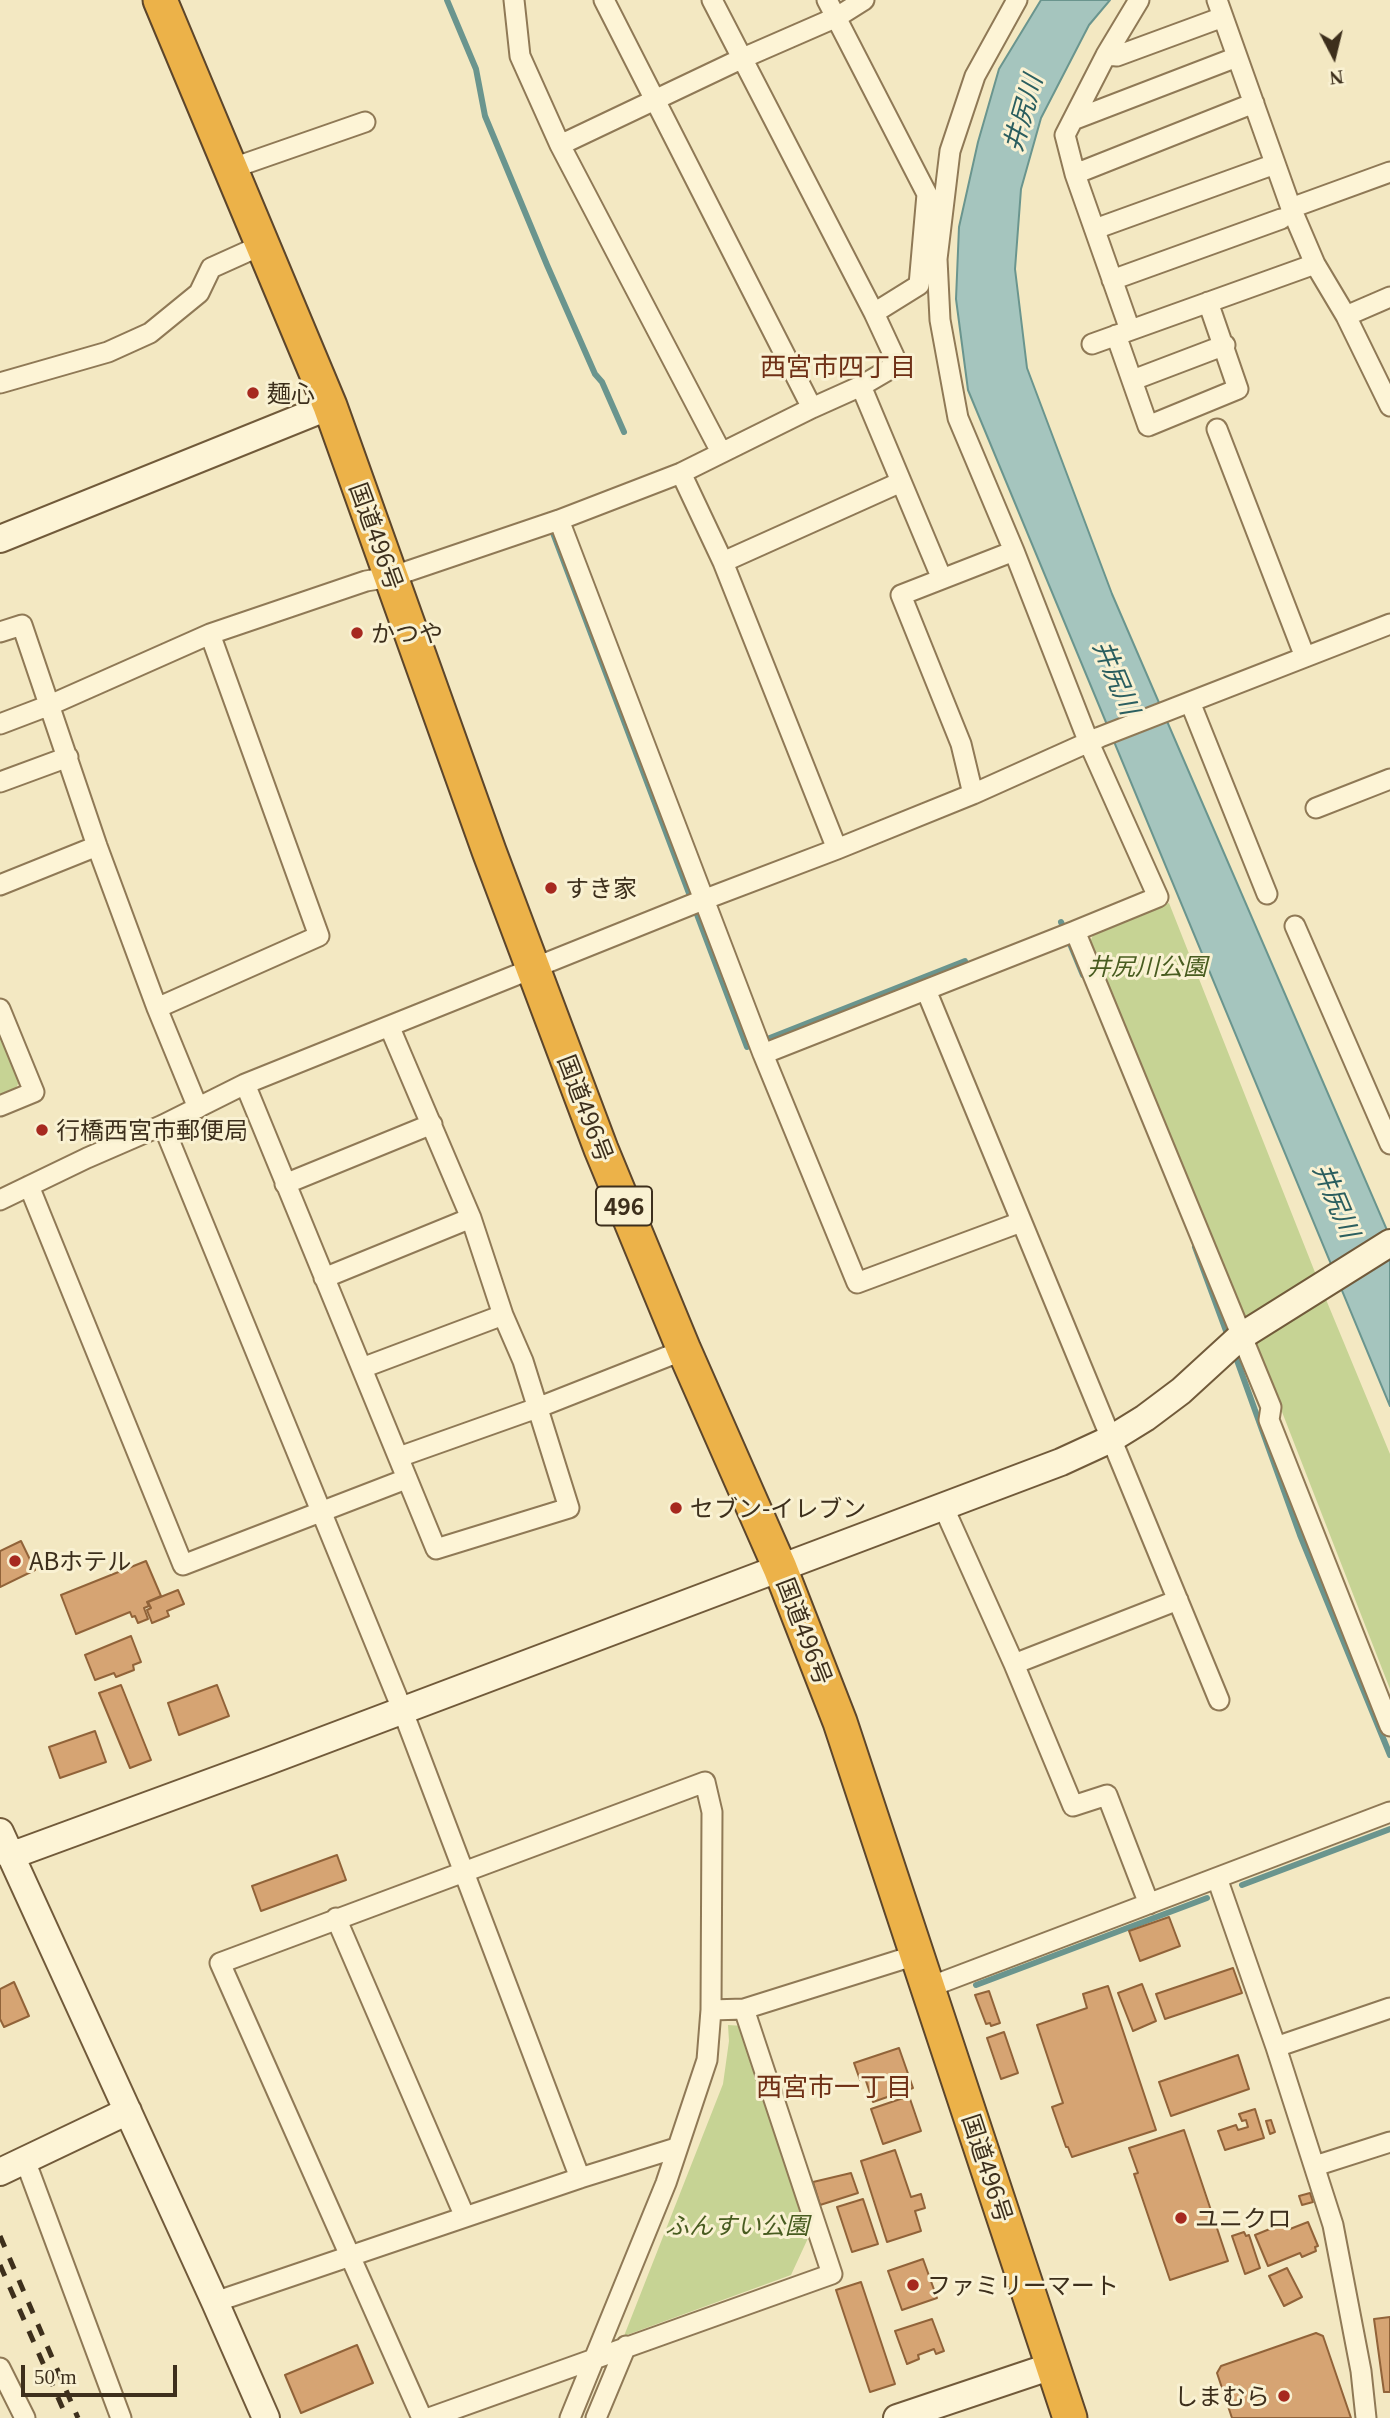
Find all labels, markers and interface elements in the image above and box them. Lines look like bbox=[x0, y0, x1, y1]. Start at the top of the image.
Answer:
north arrow bbox=[1299, 21, 1369, 91]
text: N bbox=[1329, 66, 1345, 89]
water label: 井尻川 bbox=[996, 71, 1048, 155]
district label: 西宮市四丁目 bbox=[760, 350, 916, 382]
place label: 麺心 bbox=[267, 379, 315, 407]
marker: 麺心 bbox=[245, 385, 261, 401]
street label: 国道496号 bbox=[344, 478, 410, 594]
place label: かつや bbox=[371, 619, 443, 647]
marker: かつや bbox=[349, 625, 365, 641]
water label: 井尻川 bbox=[1087, 635, 1147, 719]
place label: すき家 bbox=[565, 874, 637, 902]
marker: すき家 bbox=[543, 880, 559, 896]
park label: 井尻川公園 bbox=[1087, 952, 1207, 980]
street label: 国道496号 bbox=[552, 1051, 620, 1165]
place label: 行橋西宮市郵便局 bbox=[56, 1116, 248, 1144]
marker: 行橋西宮市郵便局 bbox=[34, 1122, 50, 1138]
water label: 井尻川 bbox=[1307, 1158, 1367, 1242]
road number: 496 bbox=[596, 1186, 652, 1226]
place label: セブン-イレブン bbox=[690, 1494, 866, 1522]
marker: セブン-イレブン bbox=[668, 1500, 684, 1516]
place label: ABホテル bbox=[29, 1547, 131, 1575]
marker: ABホテル bbox=[7, 1553, 23, 1569]
street label: 国道496号 bbox=[771, 1574, 839, 1688]
district label: 西宮市一丁目 bbox=[756, 2070, 912, 2102]
street label: 国道496号 bbox=[957, 2110, 1019, 2226]
place label: ユニクロ bbox=[1195, 2204, 1291, 2232]
marker: ユニクロ bbox=[1173, 2210, 1189, 2226]
park label: ふんすい公園 bbox=[665, 2211, 809, 2239]
place label: ファミリーマート bbox=[927, 2271, 1119, 2299]
marker: ファミリーマート bbox=[905, 2277, 921, 2293]
scale bar bbox=[24, 2352, 180, 2396]
text: 50 m bbox=[34, 2365, 77, 2389]
place label: しまむら bbox=[1174, 2382, 1270, 2410]
marker: しまむら bbox=[1276, 2388, 1292, 2404]

